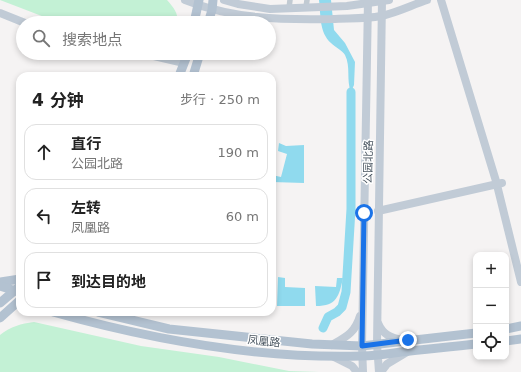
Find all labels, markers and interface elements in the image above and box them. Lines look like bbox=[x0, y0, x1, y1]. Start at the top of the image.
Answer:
search box bbox=[16, 16, 276, 60]
icon: search bbox=[30, 27, 52, 49]
text: 搜索地点 bbox=[62, 31, 122, 49]
text: 4 分钟 bbox=[32, 90, 84, 110]
text: 步行 · 250 m bbox=[180, 92, 260, 107]
text: 直行 bbox=[71, 135, 101, 153]
street label: 公园北路 bbox=[362, 140, 375, 184]
icon: ahead bbox=[33, 141, 55, 163]
text: 190 m bbox=[217, 145, 259, 160]
text: 公园北路 bbox=[71, 156, 123, 171]
text: 左转 bbox=[71, 199, 101, 217]
route start bbox=[355, 204, 373, 222]
icon: left bbox=[33, 205, 55, 227]
text: 60 m bbox=[226, 209, 259, 224]
text: 凤凰路 bbox=[71, 220, 110, 235]
map controls bbox=[473, 252, 509, 360]
button: + bbox=[473, 252, 509, 288]
icon: arrive bbox=[33, 269, 55, 291]
text: 到达目的地 bbox=[71, 273, 146, 291]
button: − bbox=[473, 288, 509, 324]
button: locate bbox=[473, 324, 509, 360]
route end bbox=[399, 331, 417, 349]
street label: 凤凰路 bbox=[247, 333, 281, 350]

